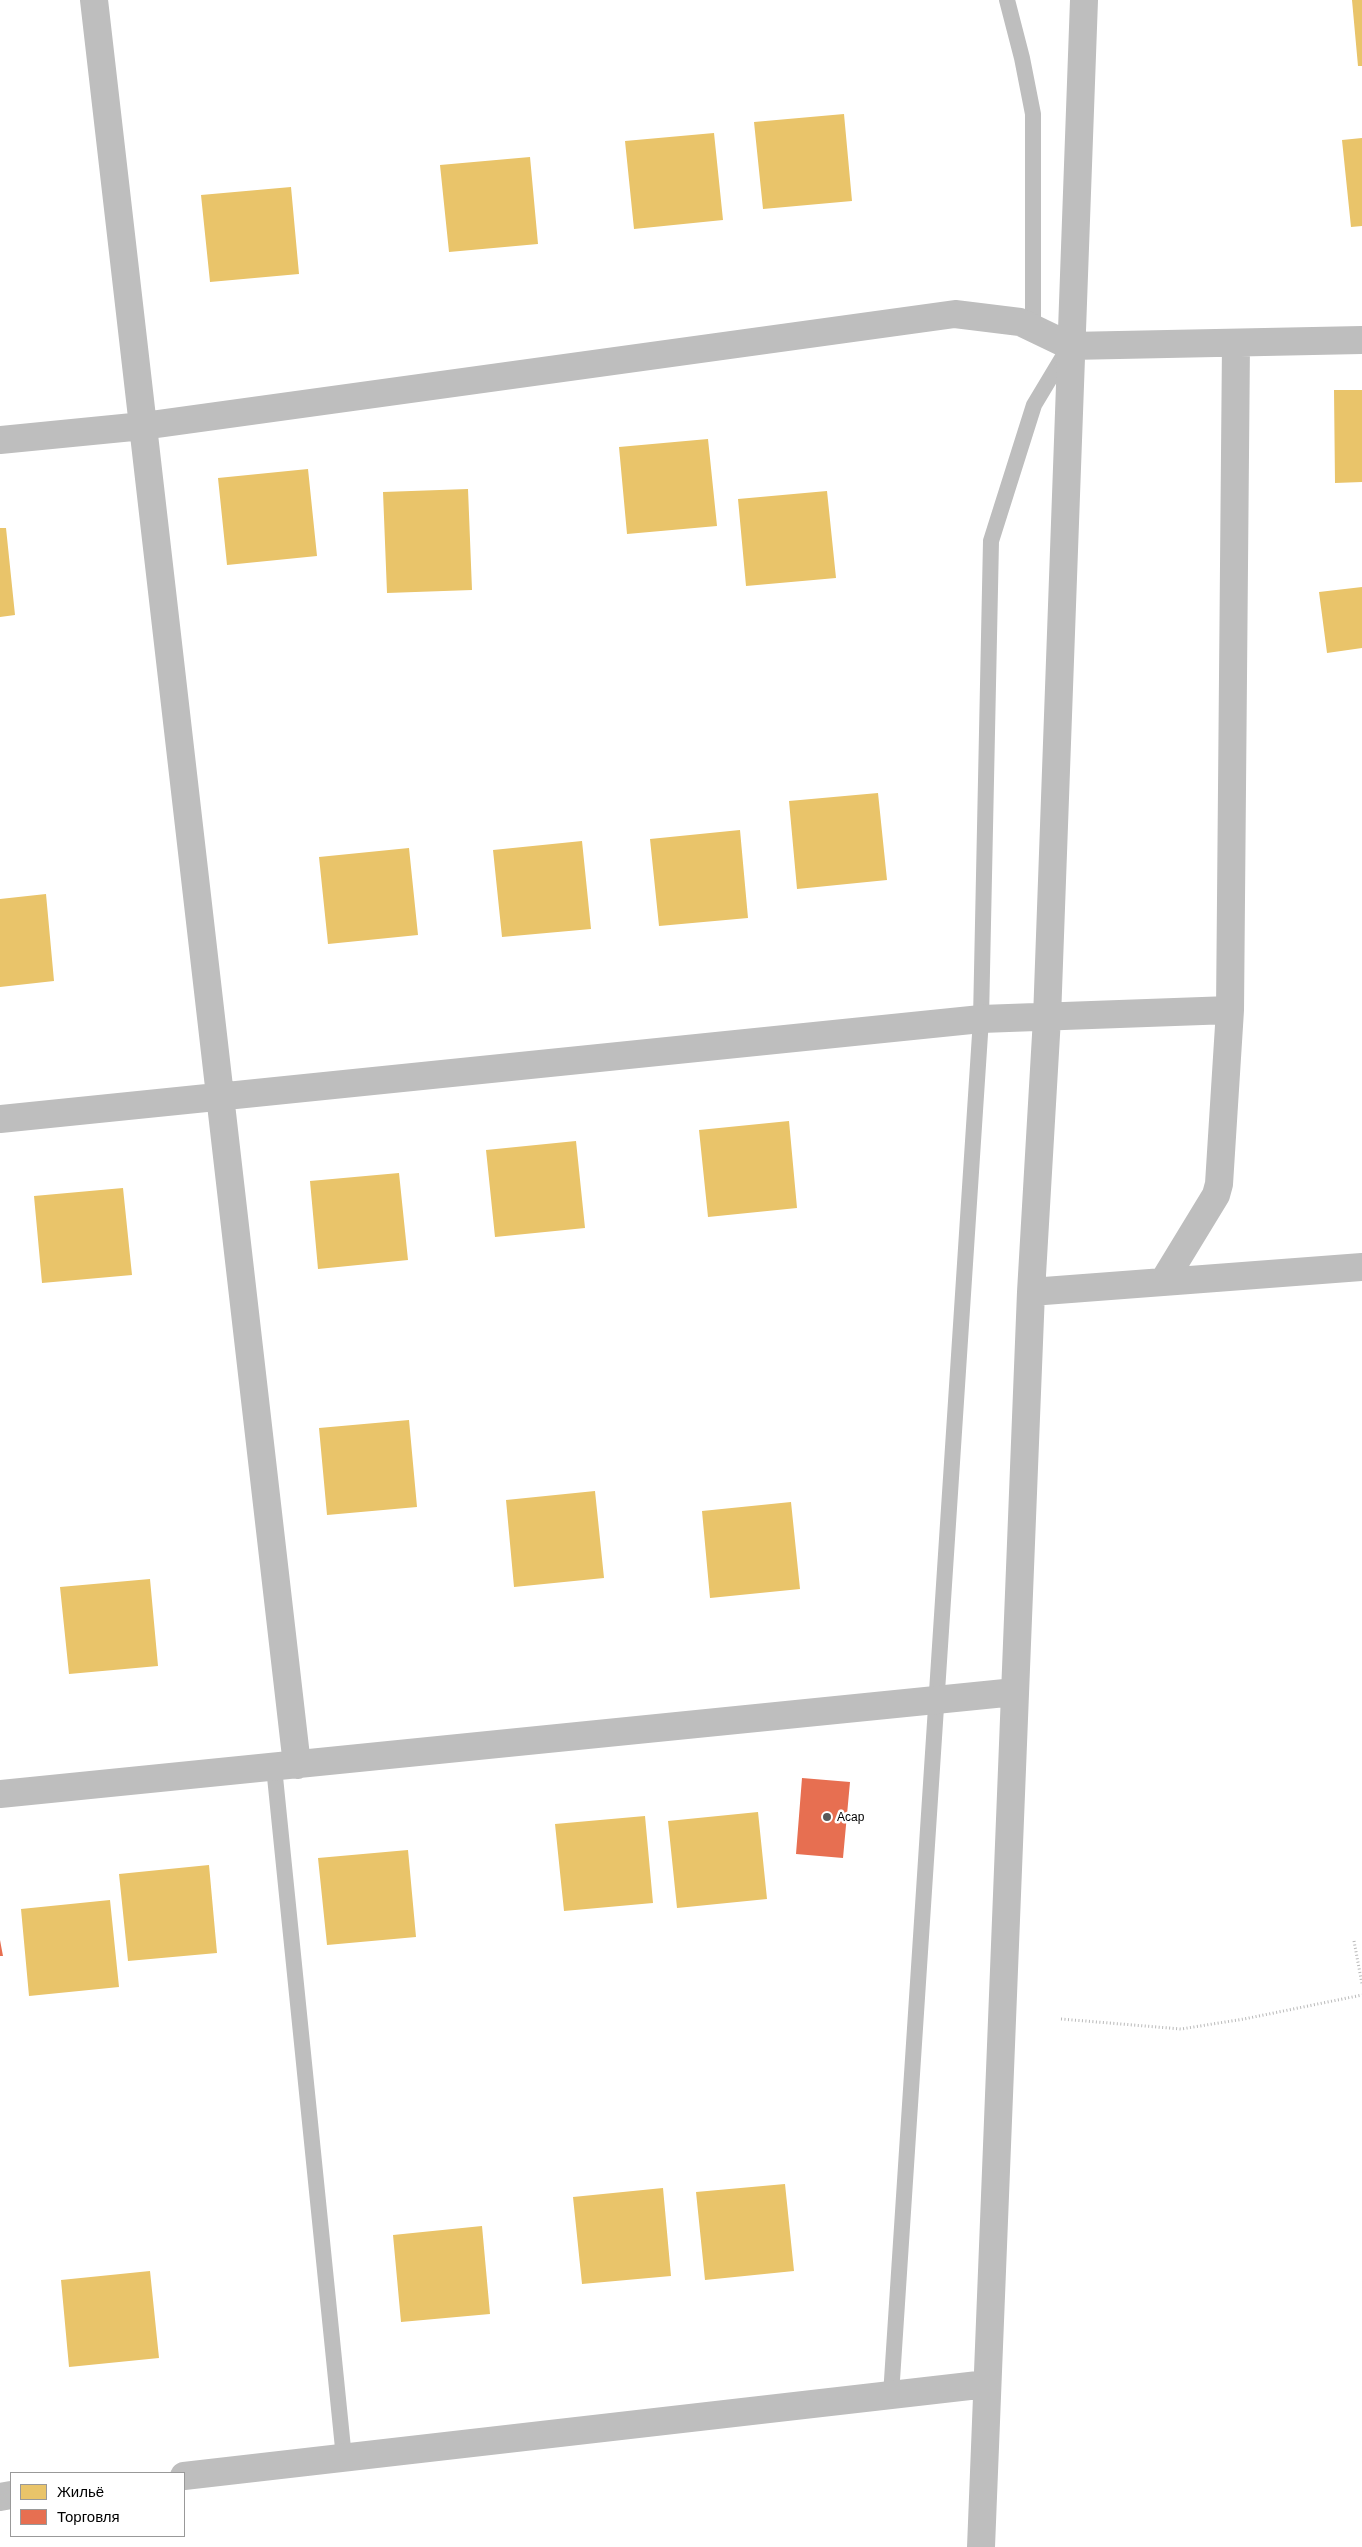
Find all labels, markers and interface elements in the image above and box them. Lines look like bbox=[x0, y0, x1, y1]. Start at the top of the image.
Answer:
place label: Асар bbox=[837, 1810, 864, 1824]
marker: Асар bbox=[821, 1811, 833, 1823]
legend bbox=[10, 2472, 185, 2537]
text: Жильё bbox=[57, 2483, 104, 2501]
text: Торговля bbox=[57, 2508, 120, 2526]

